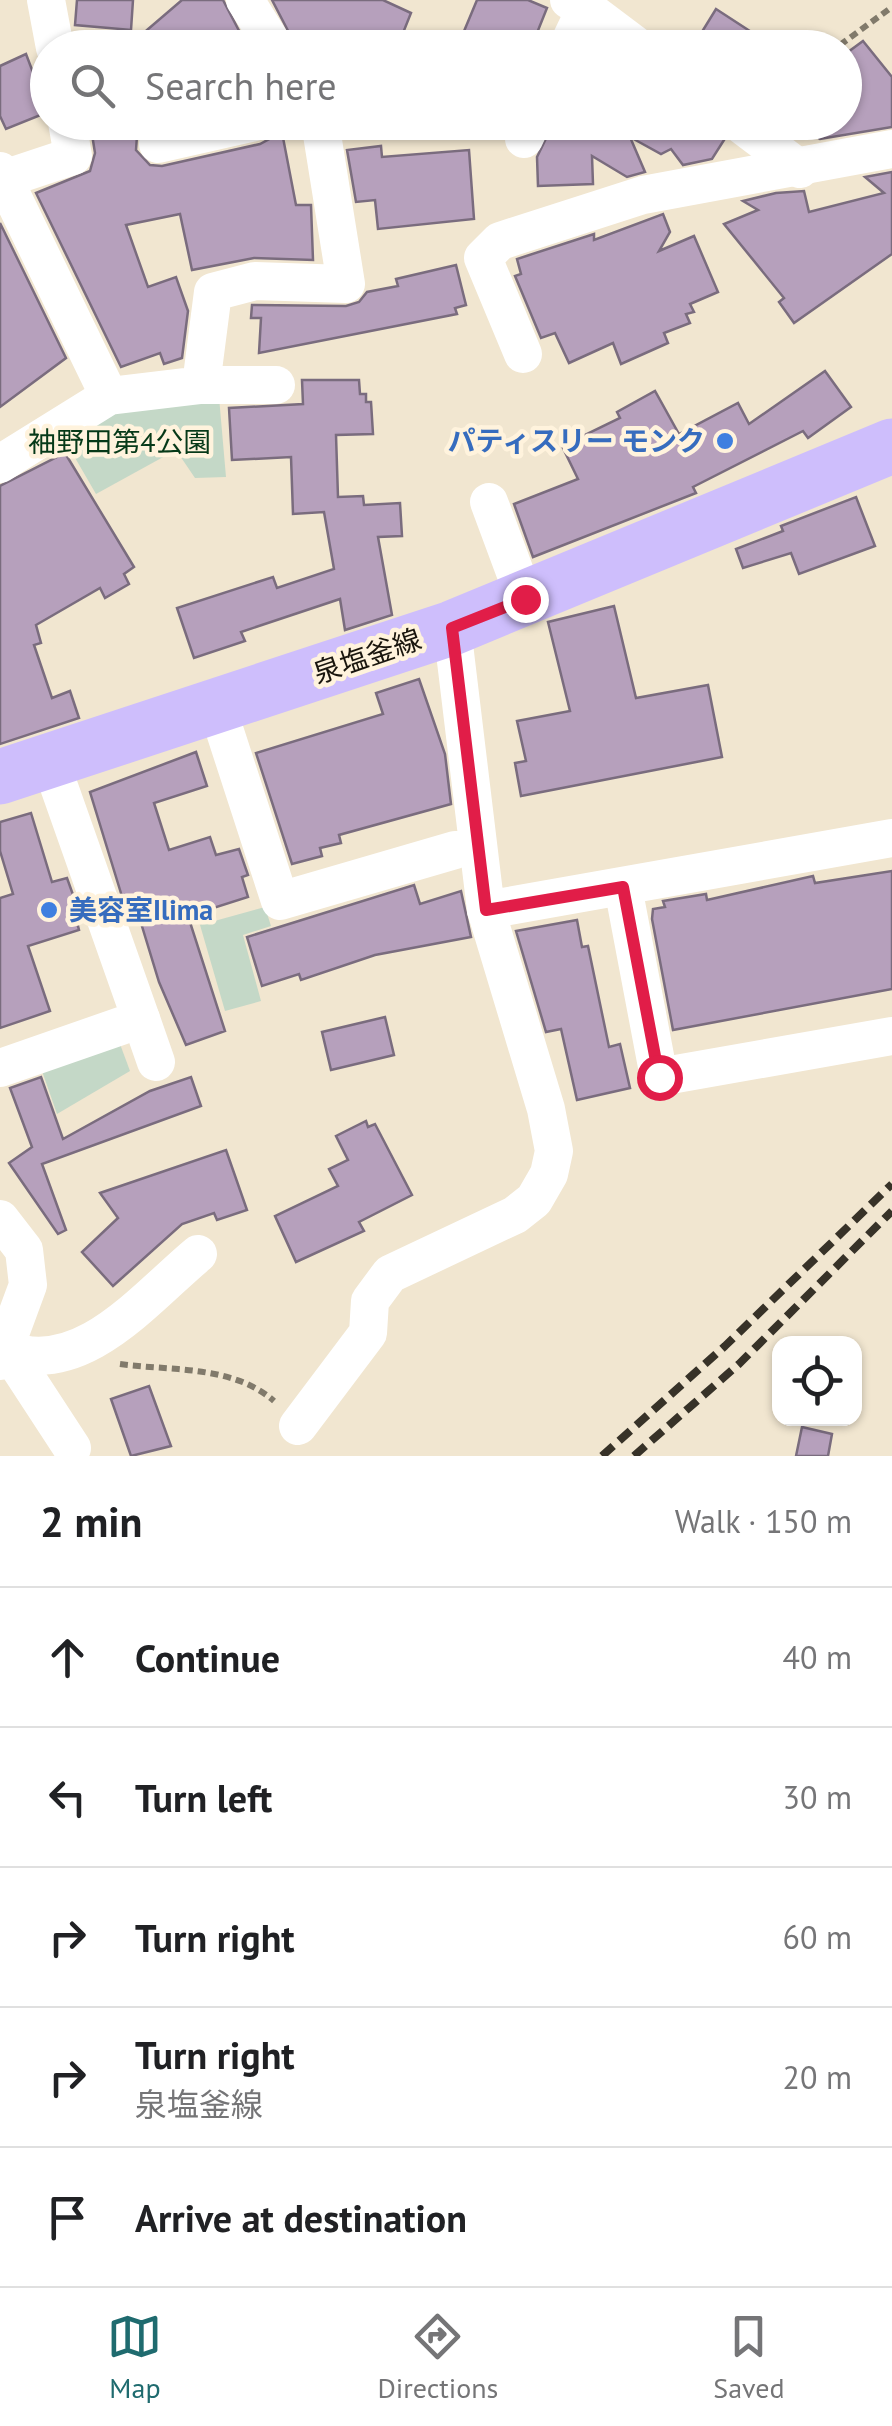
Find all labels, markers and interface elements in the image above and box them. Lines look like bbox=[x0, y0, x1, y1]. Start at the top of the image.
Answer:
search box bbox=[30, 30, 862, 140]
icon: search bbox=[65, 58, 120, 113]
text: Search here bbox=[145, 61, 337, 110]
place label: パティスリー モンク bbox=[448, 422, 705, 459]
park label: 袖野田第4公園 bbox=[28, 423, 212, 460]
marker: パティスリー モンク bbox=[714, 430, 736, 452]
route end bbox=[503, 577, 549, 623]
street label: 泉塩釜線 bbox=[308, 620, 426, 691]
place label: 美容室Ilima bbox=[69, 891, 213, 928]
marker: 美容室Ilima bbox=[38, 899, 60, 921]
route start bbox=[637, 1055, 683, 1101]
map controls bbox=[772, 1336, 862, 1426]
button: locate bbox=[772, 1336, 862, 1426]
text: 2 min bbox=[40, 1494, 142, 1549]
text: Walk · 150 m bbox=[675, 1500, 852, 1542]
icon: ahead bbox=[40, 1630, 95, 1685]
text: Continue bbox=[135, 1633, 280, 1682]
text: 40 m bbox=[783, 1636, 852, 1678]
icon: left bbox=[40, 1770, 95, 1825]
text: Turn left bbox=[135, 1773, 272, 1822]
text: 30 m bbox=[783, 1776, 852, 1818]
icon: right bbox=[40, 1910, 95, 1965]
text: Turn right bbox=[135, 1913, 295, 1962]
text: 60 m bbox=[783, 1916, 852, 1958]
text: Turn right bbox=[135, 2030, 295, 2079]
icon: right bbox=[40, 2050, 95, 2105]
text: 20 m bbox=[783, 2056, 852, 2098]
text: 泉塩釜線 bbox=[135, 2083, 263, 2125]
icon: arrive bbox=[40, 2190, 95, 2245]
text: Arrive at destination bbox=[135, 2193, 467, 2242]
tab: Map bbox=[107, 2309, 162, 2406]
tab: Directions bbox=[377, 2309, 498, 2406]
tab: Saved bbox=[713, 2309, 785, 2406]

